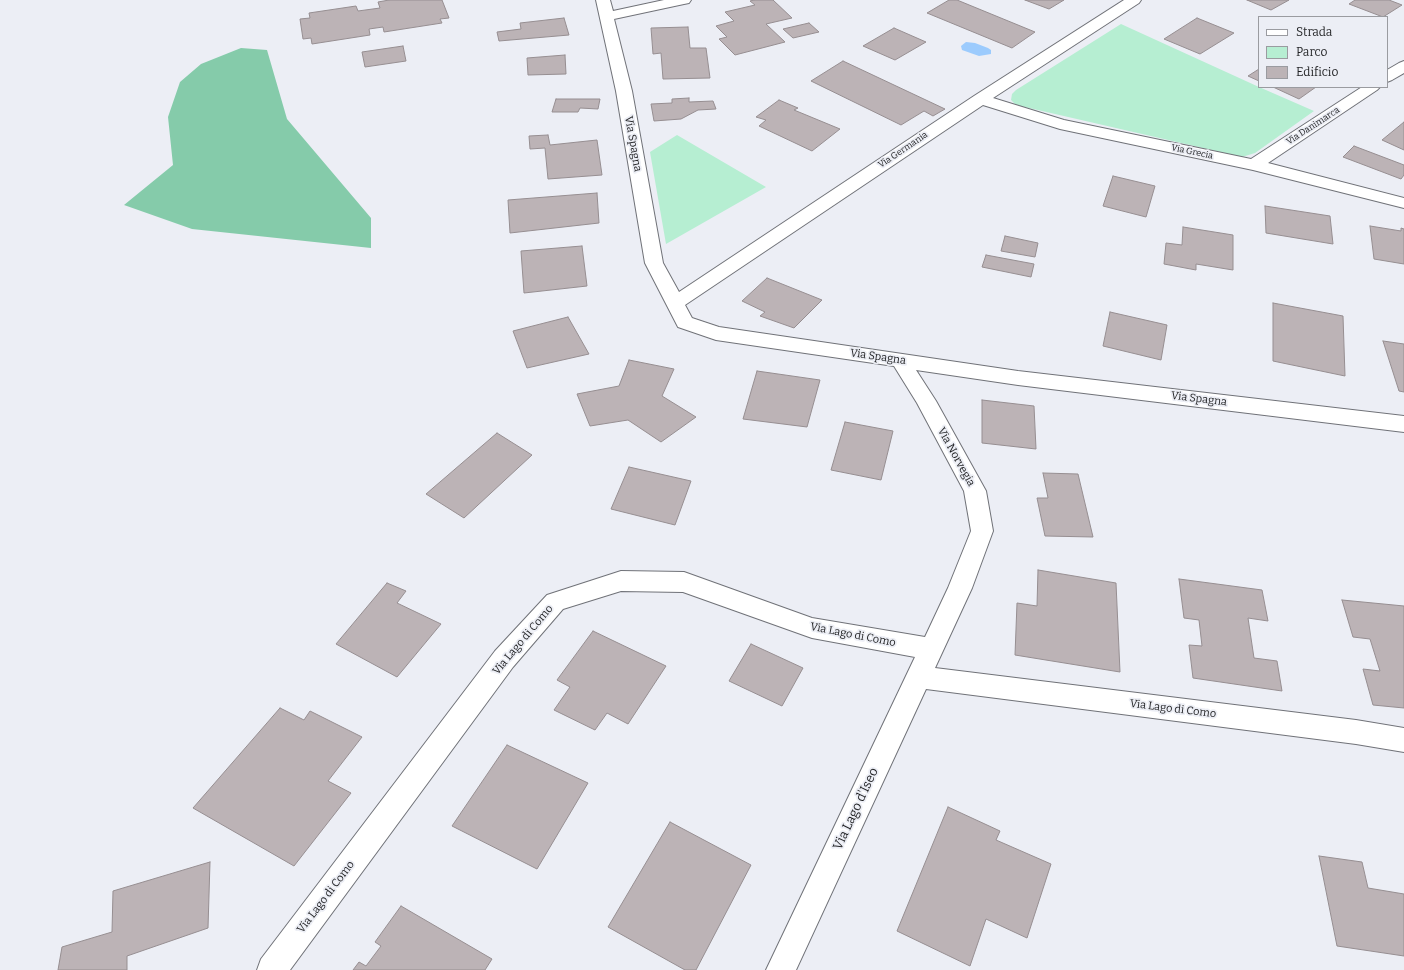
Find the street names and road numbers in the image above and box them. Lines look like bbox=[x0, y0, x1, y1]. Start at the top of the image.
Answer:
street label: Via Danimarca bbox=[1284, 105, 1342, 147]
street label: Via Spagna bbox=[622, 115, 644, 173]
street label: Via Germania bbox=[876, 130, 930, 170]
street label: Via Grecia bbox=[1170, 142, 1214, 162]
street label: Via Spagna bbox=[849, 347, 907, 367]
street label: Via Spagna bbox=[1170, 389, 1228, 409]
street label: Via Norvegia bbox=[934, 425, 978, 489]
street label: Via Lago di Como bbox=[490, 602, 556, 678]
street label: Via Lago di Como bbox=[809, 620, 897, 650]
street label: Via Lago di Como bbox=[1129, 697, 1217, 721]
street label: Via Lago d'Iseo bbox=[830, 765, 882, 853]
street label: Via Lago di Como bbox=[295, 858, 357, 936]

